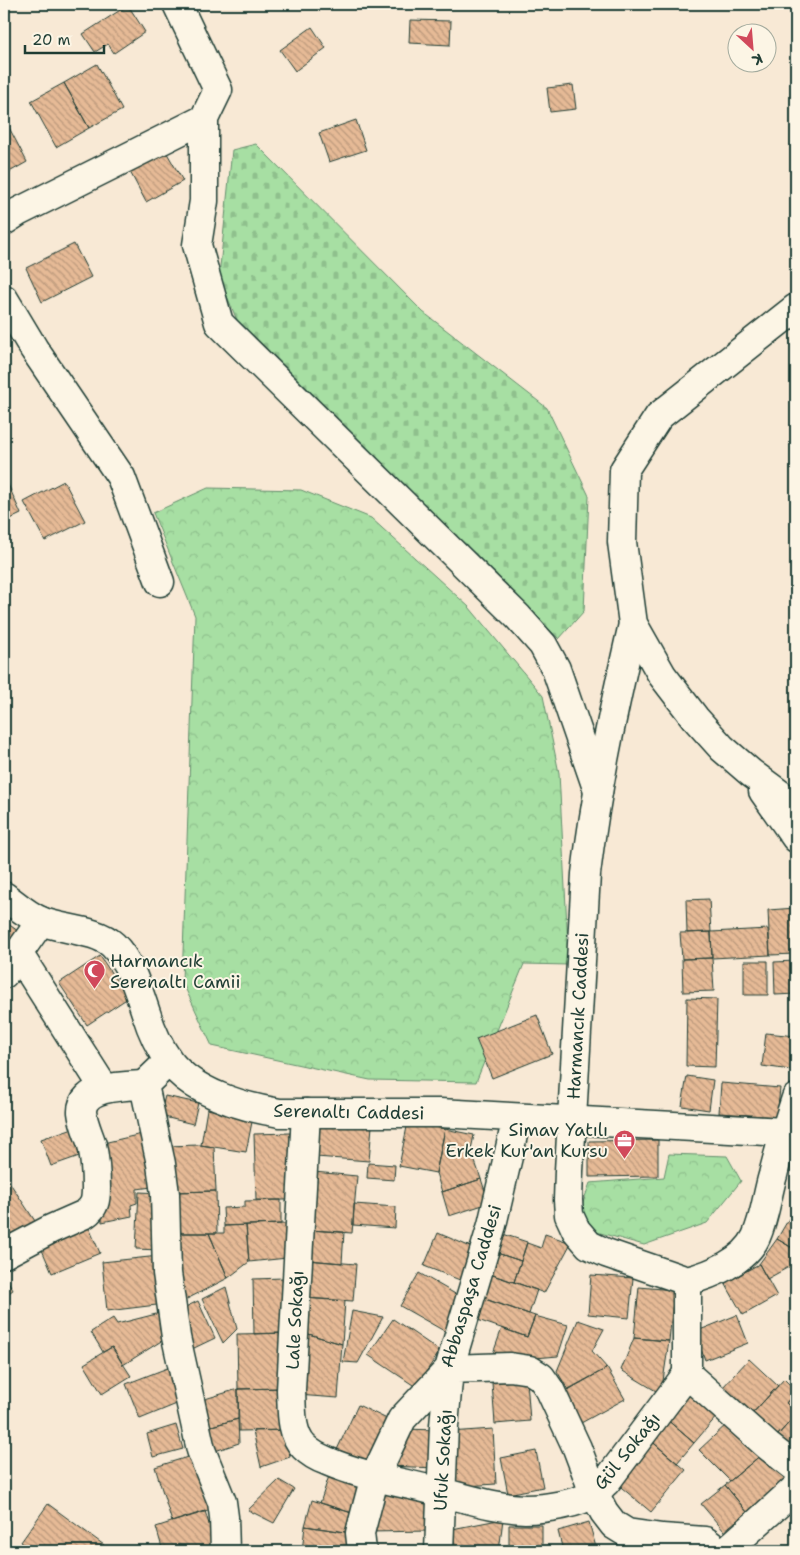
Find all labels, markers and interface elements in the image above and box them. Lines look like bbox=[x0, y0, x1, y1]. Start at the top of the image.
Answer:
scale bar bbox=[25, 22, 104, 54]
north arrow bbox=[728, 22, 778, 72]
text: 20 m bbox=[32, 30, 71, 50]
text: K bbox=[749, 49, 766, 70]
street label: Harmancık Caddesi bbox=[562, 932, 594, 1100]
place label: Harmancık Serenaltı Camii bbox=[110, 949, 241, 994]
mosque icon: Harmancık Serenaltı Camii bbox=[82, 959, 106, 990]
street label: Serenaltı Caddesi bbox=[273, 1099, 425, 1125]
place label: Simav Yatılı Erkek Kur'an Kursu bbox=[446, 1118, 608, 1163]
office icon: Simav Yatılı Erkek Kur'an Kursu bbox=[612, 1128, 636, 1159]
street label: Abbaspaşa Caddesi bbox=[435, 1202, 507, 1370]
street label: Lale Sokağı bbox=[280, 1270, 310, 1370]
street label: Gül Sokağı bbox=[588, 1407, 666, 1495]
street label: Ufuk Sokağı bbox=[428, 1408, 458, 1512]

